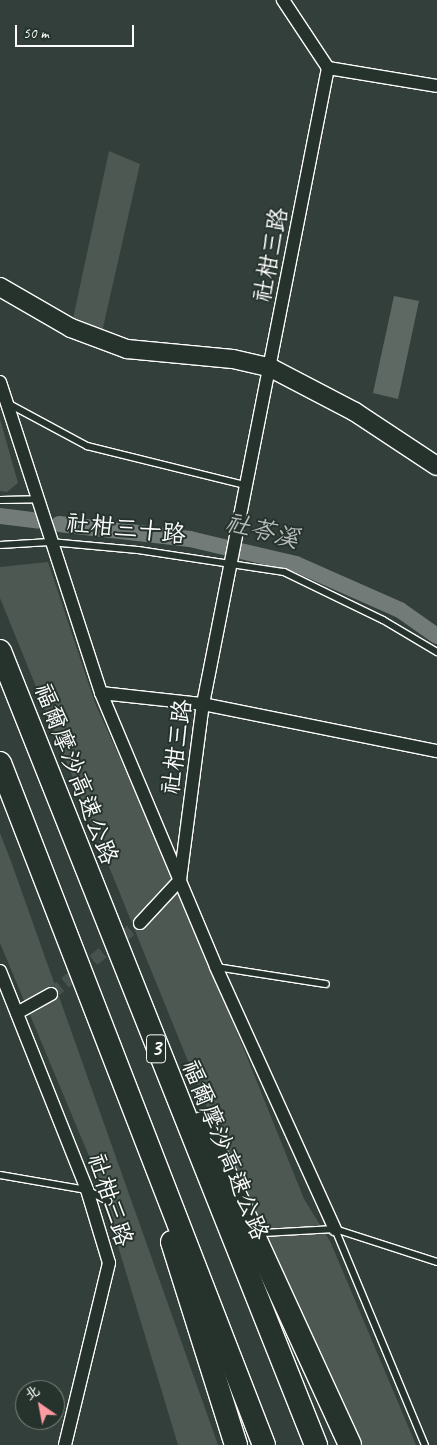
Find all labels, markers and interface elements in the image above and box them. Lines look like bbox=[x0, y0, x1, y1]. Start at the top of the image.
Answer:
scale bar bbox=[18, 15, 136, 47]
text: 50 m bbox=[23, 24, 49, 43]
street label: 社柑三路 bbox=[248, 205, 294, 305]
water label: 社苓溪 bbox=[222, 507, 302, 555]
street label: 社柑三十路 bbox=[65, 508, 187, 550]
street label: 福爾摩沙高速公路 bbox=[28, 679, 124, 869]
street label: 社柑三路 bbox=[156, 697, 198, 797]
road number: 3 bbox=[146, 1030, 166, 1068]
street label: 福爾摩沙高速公路 bbox=[176, 1056, 274, 1244]
street label: 社柑三路 bbox=[81, 1150, 139, 1250]
north arrow bbox=[15, 1380, 65, 1430]
text: 北 bbox=[22, 1382, 43, 1404]

